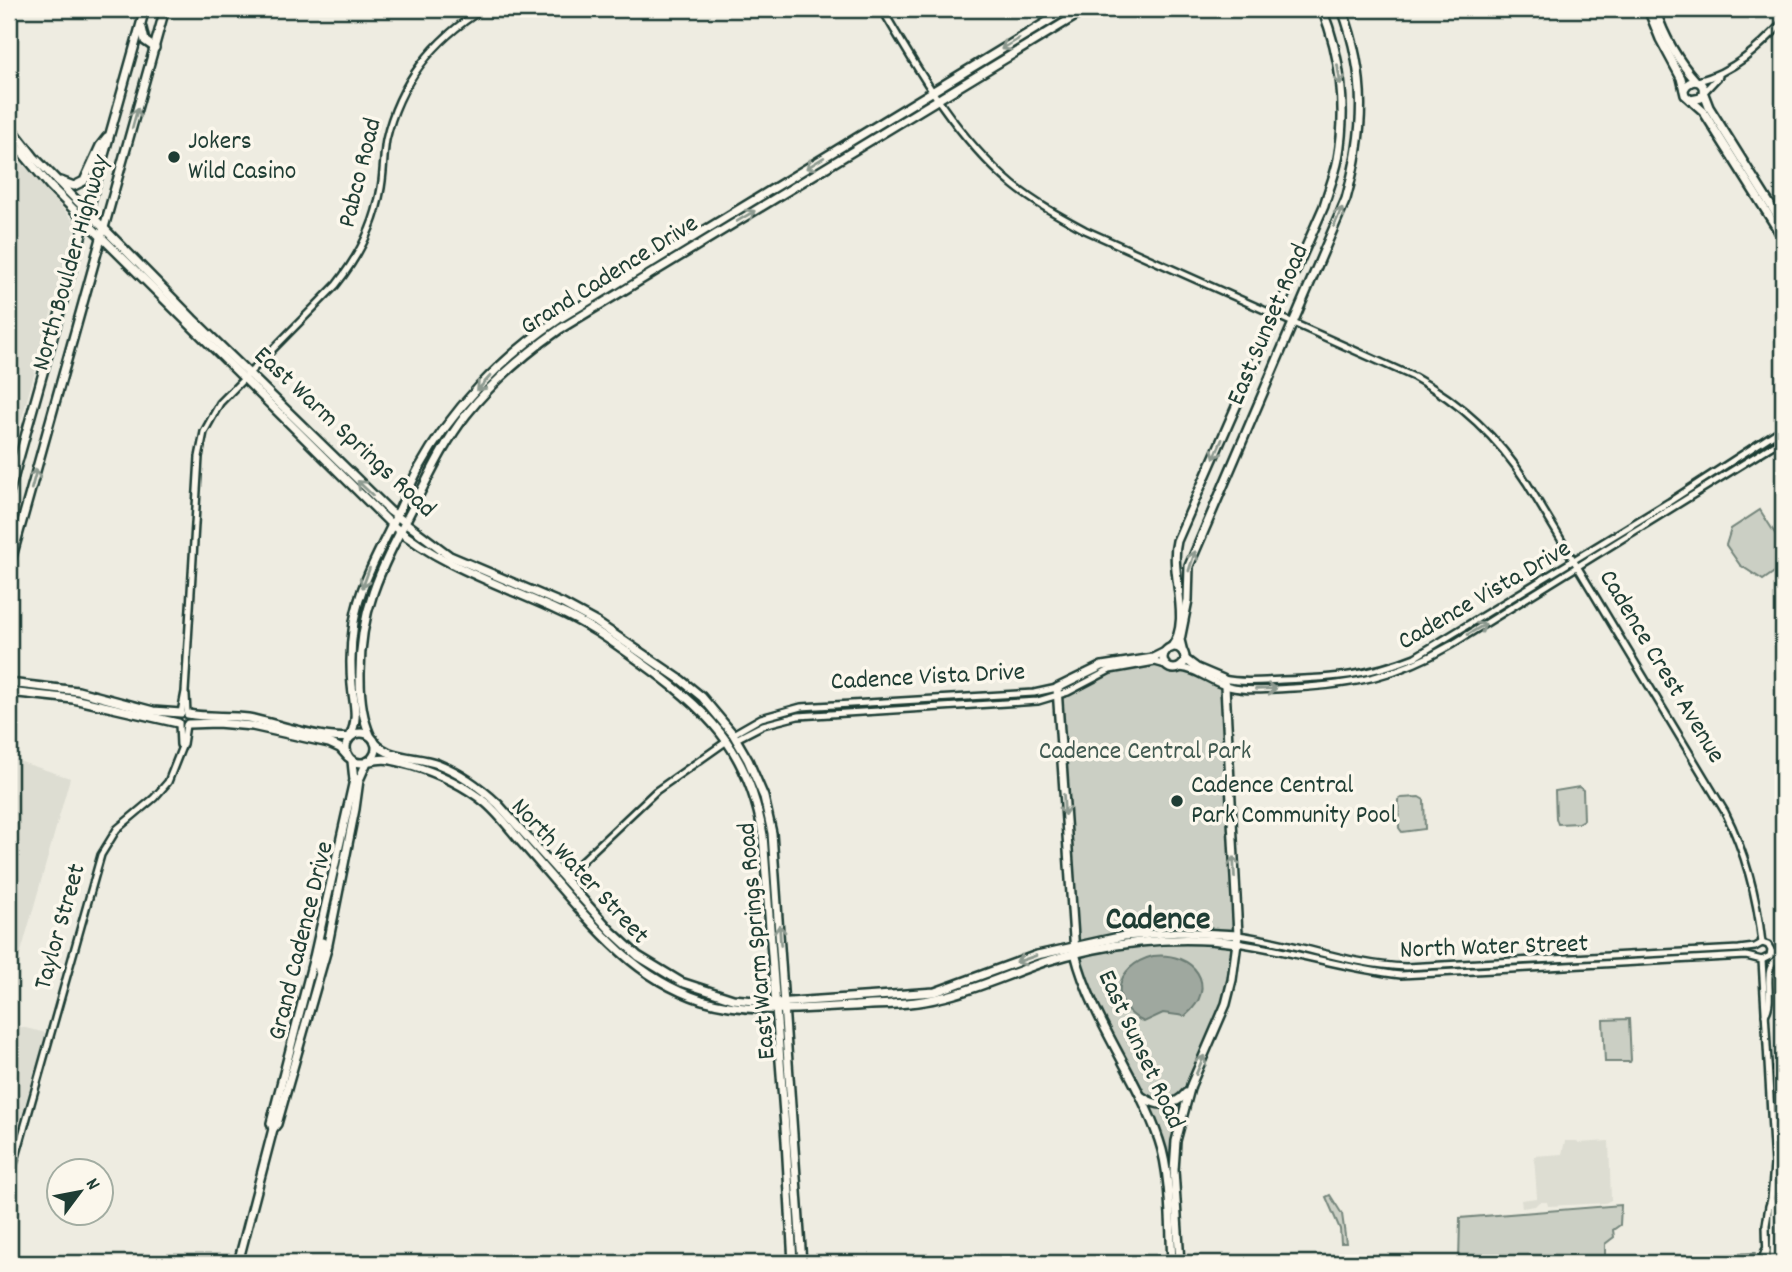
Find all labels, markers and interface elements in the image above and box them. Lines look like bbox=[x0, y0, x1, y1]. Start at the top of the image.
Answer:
one-way arrow bbox=[1000, 37, 1020, 51]
one-way arrow bbox=[1333, 63, 1346, 86]
one-way arrow bbox=[129, 108, 142, 130]
street label: Pabco Road bbox=[330, 114, 392, 232]
place label: Jokers Wild Casino bbox=[188, 124, 296, 191]
marker: Jokers Wild Casino bbox=[166, 149, 182, 165]
street label: North Boulder Highway bbox=[24, 150, 121, 375]
one-way arrow bbox=[806, 156, 826, 170]
street label: Grand Cadence Drive bbox=[514, 206, 706, 346]
one-way arrow bbox=[1333, 206, 1346, 228]
one-way arrow bbox=[735, 209, 755, 223]
street label: East Sunset Road bbox=[1218, 239, 1320, 411]
street label: East Warm Springs Road bbox=[244, 338, 444, 528]
one-way arrow bbox=[476, 373, 492, 391]
one-way arrow bbox=[1210, 438, 1223, 459]
one-way arrow bbox=[28, 468, 41, 490]
one-way arrow bbox=[357, 479, 374, 496]
street label: Cadence Vista Drive bbox=[1391, 531, 1579, 661]
one-way arrow bbox=[1187, 551, 1199, 573]
street label: Cadence Crest Avenue bbox=[1588, 563, 1734, 771]
one-way arrow bbox=[359, 566, 371, 588]
one-way arrow bbox=[1466, 622, 1486, 636]
street label: Cadence Vista Drive bbox=[830, 654, 1026, 702]
one-way arrow bbox=[1254, 683, 1277, 696]
park label: Cadence Central Park bbox=[1039, 734, 1251, 771]
place label: Cadence Central Park Community Pool bbox=[1191, 768, 1397, 835]
street label: North Water Street bbox=[501, 790, 657, 954]
one-way arrow bbox=[1058, 793, 1071, 816]
marker: Cadence Central Park Community Pool bbox=[1169, 793, 1185, 809]
street label: East Warm Springs Road bbox=[729, 821, 787, 1061]
street label: Grand Cadence Drive bbox=[259, 838, 345, 1044]
one-way arrow bbox=[1228, 855, 1241, 878]
street label: Taylor Street bbox=[25, 859, 97, 994]
district label: Cadence bbox=[1106, 898, 1210, 945]
one-way arrow bbox=[774, 923, 787, 946]
street label: North Water Street bbox=[1399, 926, 1589, 970]
one-way arrow bbox=[1015, 954, 1037, 966]
street label: East Sunset Road bbox=[1087, 964, 1193, 1136]
one-way arrow bbox=[1194, 1055, 1207, 1076]
north arrow bbox=[46, 1156, 116, 1226]
text: N bbox=[78, 1174, 105, 1196]

